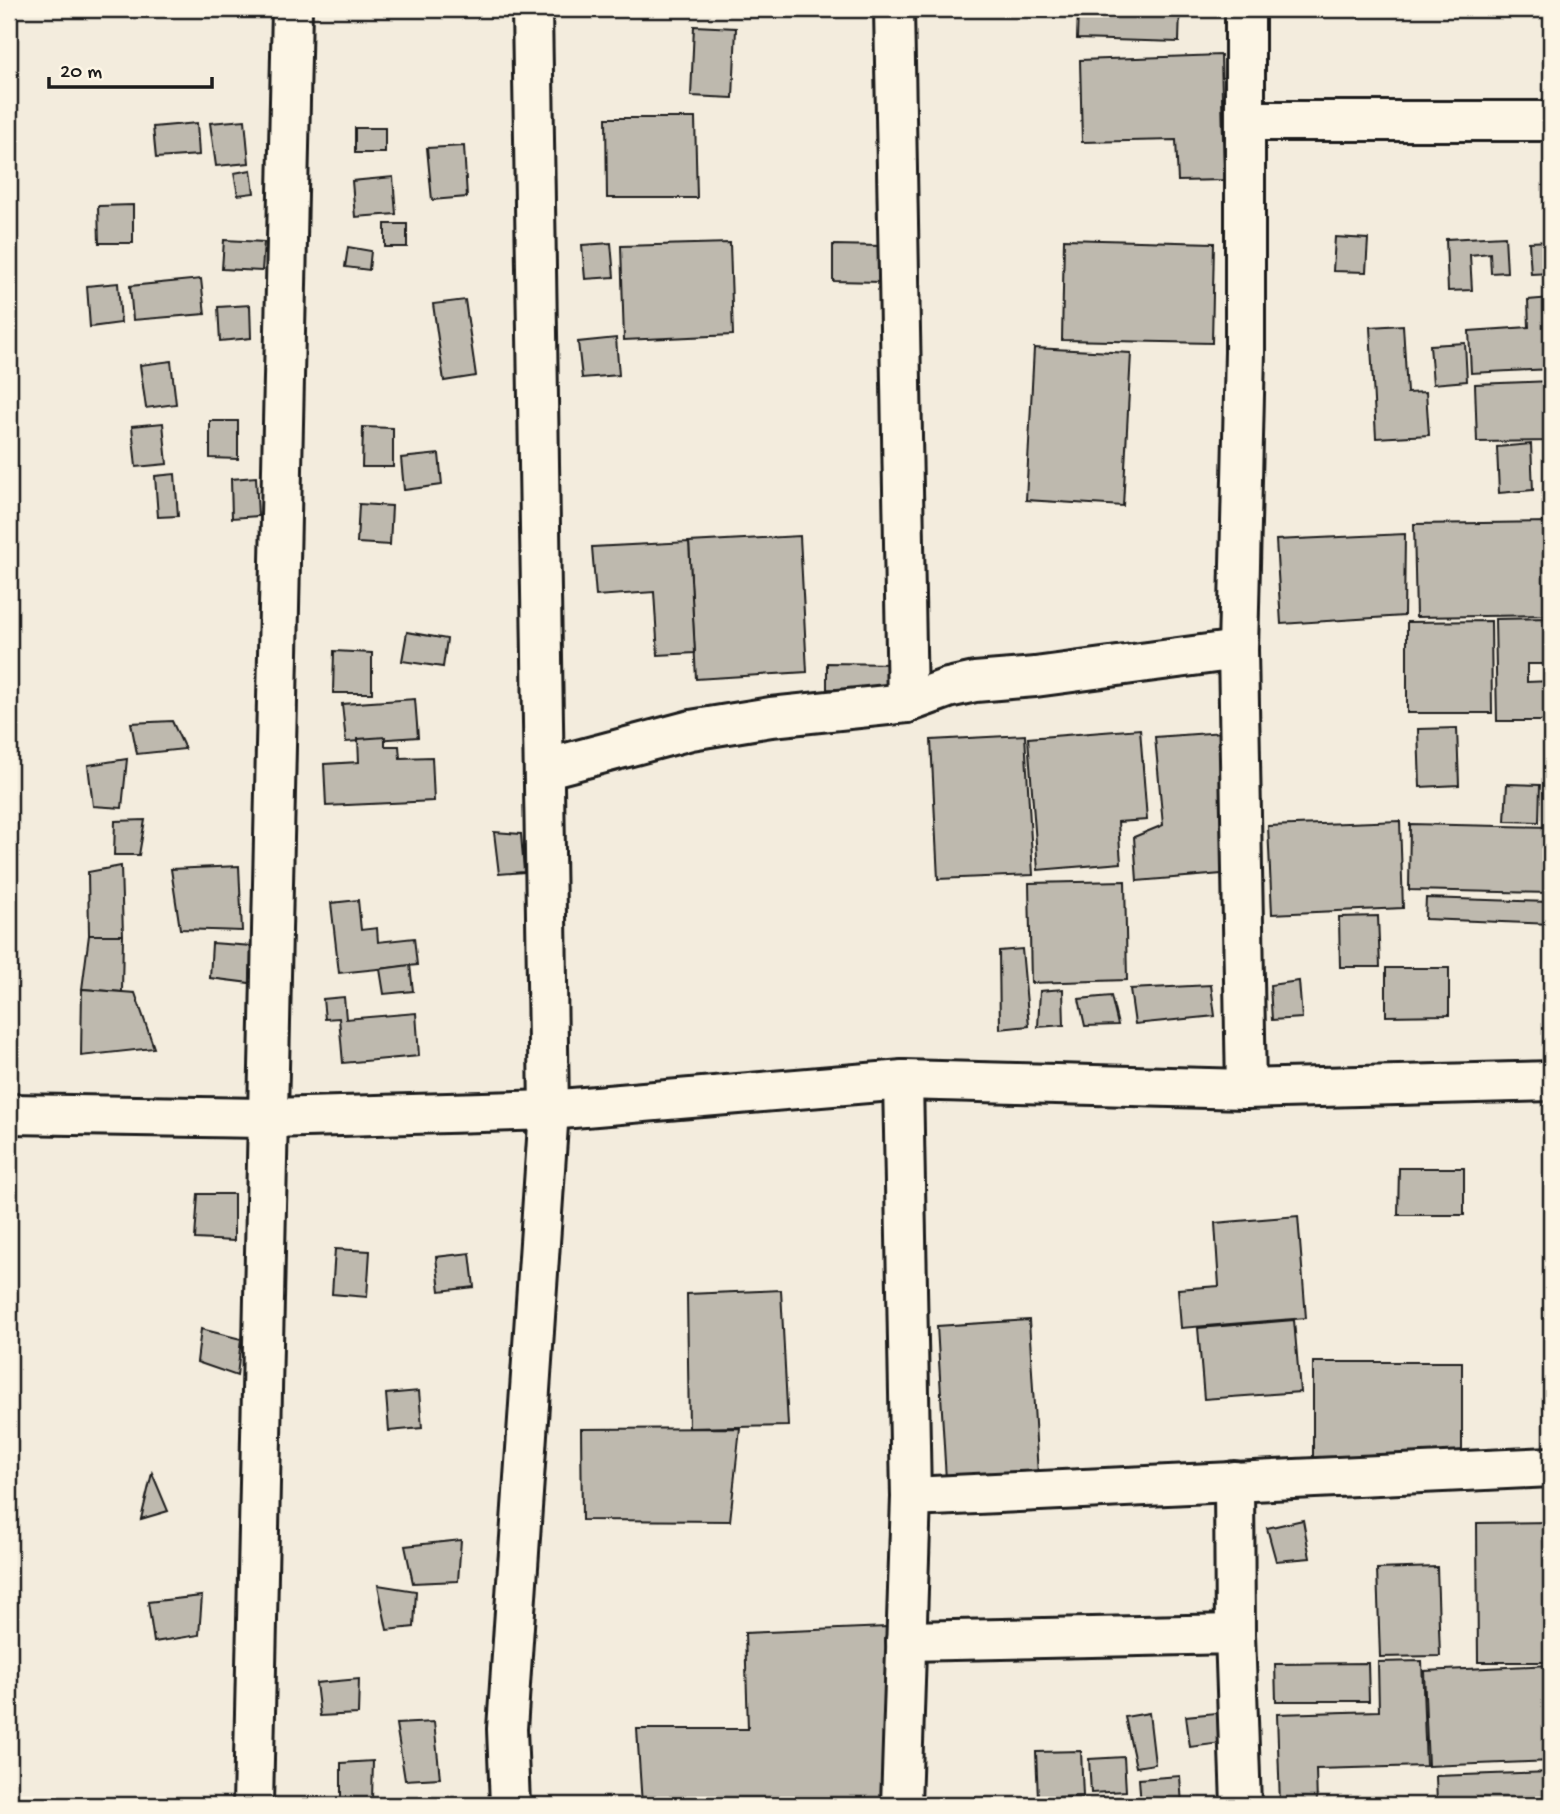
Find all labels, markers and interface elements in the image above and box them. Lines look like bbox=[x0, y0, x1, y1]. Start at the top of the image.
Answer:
scale bar bbox=[49, 46, 212, 90]
text: 20 m bbox=[60, 61, 102, 86]

